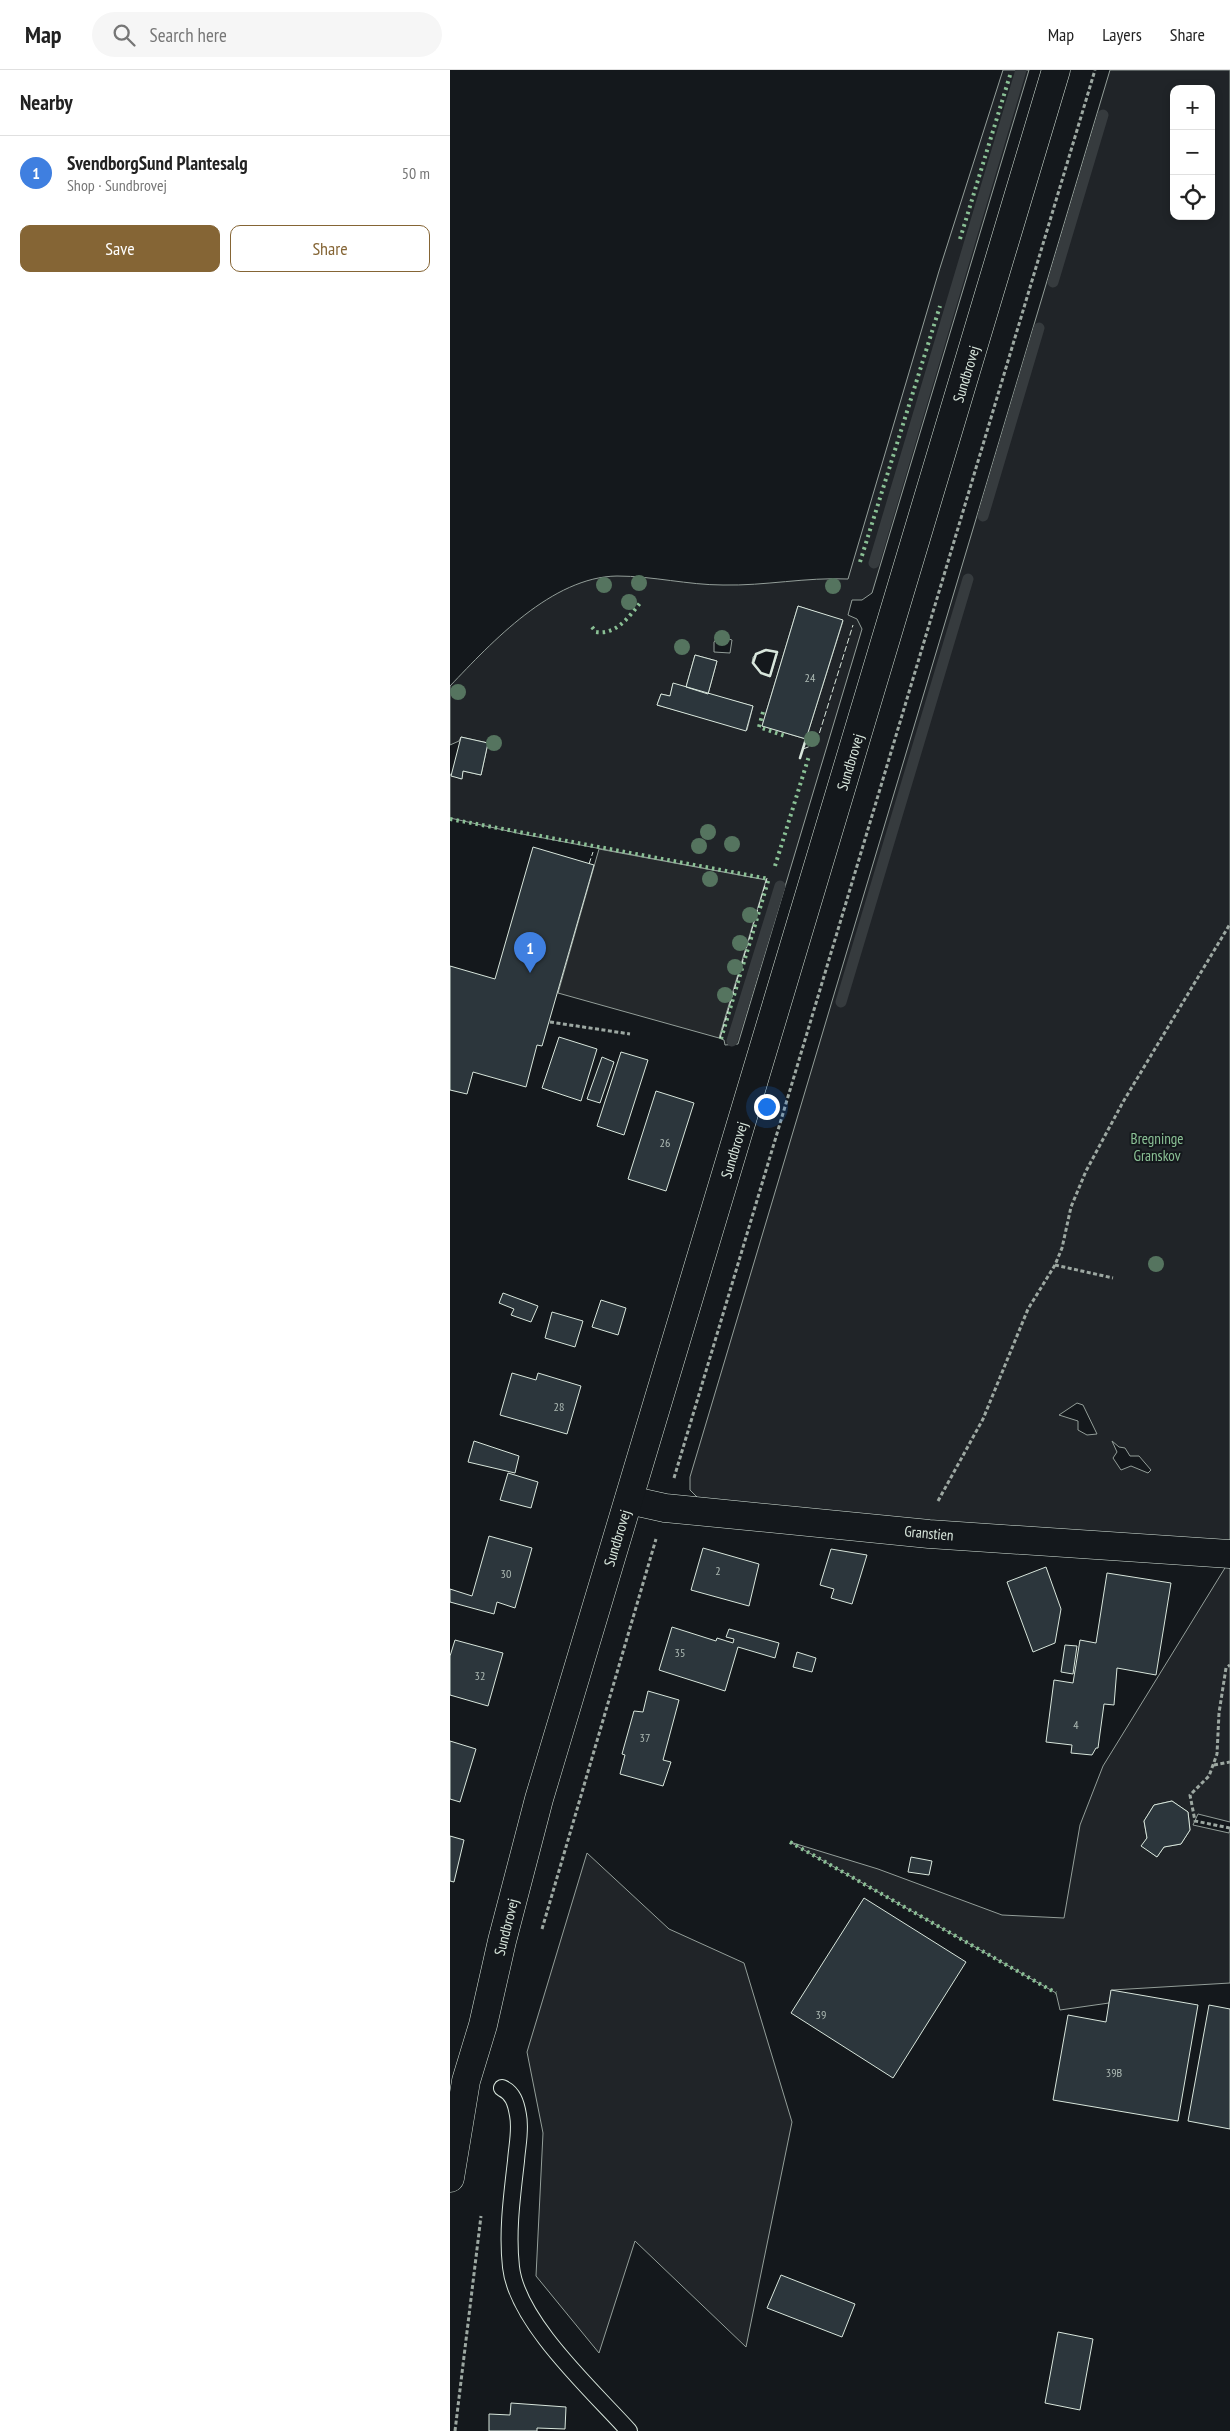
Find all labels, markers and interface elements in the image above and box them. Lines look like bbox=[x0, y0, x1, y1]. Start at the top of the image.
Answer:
search box bbox=[92, 12, 442, 57]
text: Map bbox=[25, 19, 62, 50]
icon: search bbox=[110, 21, 138, 49]
text: Search here bbox=[150, 23, 227, 47]
text: Map bbox=[1048, 23, 1074, 46]
text: Layers bbox=[1102, 23, 1142, 46]
text: Share bbox=[1170, 23, 1205, 46]
map controls bbox=[1170, 85, 1215, 220]
button: + bbox=[1170, 85, 1215, 130]
text: Nearby bbox=[20, 89, 73, 116]
button: − bbox=[1170, 130, 1215, 175]
text: SvendborgSund Plantesalg bbox=[67, 151, 248, 175]
text: 1 bbox=[32, 163, 40, 183]
text: 50 m bbox=[402, 163, 430, 183]
text: Shop · Sundbrovej bbox=[67, 175, 167, 195]
button: locate bbox=[1170, 175, 1215, 220]
button: Save bbox=[20, 225, 220, 272]
button: Share bbox=[230, 225, 430, 272]
street label: Sundbrovej bbox=[948, 343, 984, 405]
house number: 24 bbox=[805, 670, 816, 685]
street label: Sundbrovej bbox=[832, 731, 868, 793]
pin: 1 bbox=[514, 932, 546, 973]
your location bbox=[754, 1094, 780, 1120]
street label: Sundbrovej bbox=[716, 1119, 752, 1181]
park label: Bregninge Granskov bbox=[1131, 1129, 1183, 1165]
house number: 26 bbox=[660, 1135, 670, 1150]
house number: 28 bbox=[554, 1399, 564, 1414]
street label: Sundbrovej bbox=[599, 1507, 635, 1569]
street label: Granstien bbox=[904, 1521, 954, 1545]
house number: 2 bbox=[715, 1563, 721, 1578]
house number: 30 bbox=[501, 1566, 511, 1581]
house number: 35 bbox=[675, 1645, 685, 1660]
house number: 32 bbox=[475, 1668, 485, 1683]
house number: 4 bbox=[1073, 1717, 1079, 1732]
house number: 37 bbox=[640, 1730, 650, 1745]
street label: Sundbrovej bbox=[490, 1896, 522, 1958]
house number: 39 bbox=[816, 2007, 826, 2022]
house number: 39B bbox=[1106, 2065, 1123, 2080]

